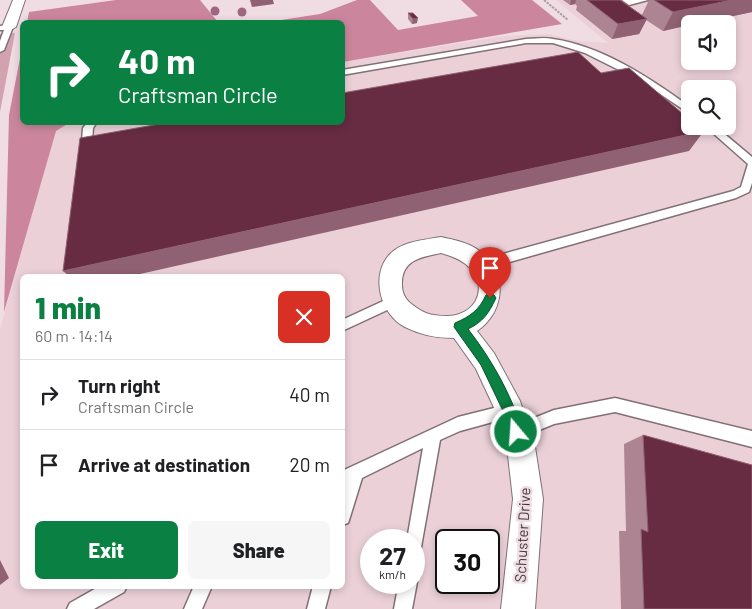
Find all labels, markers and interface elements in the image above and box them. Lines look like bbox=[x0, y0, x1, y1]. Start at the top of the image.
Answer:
map controls bbox=[681, 15, 736, 135]
button: sound bbox=[681, 15, 736, 70]
text: 40 m bbox=[118, 39, 195, 81]
icon: right bbox=[35, 40, 100, 105]
button: search bbox=[681, 80, 736, 135]
text: Craftsman Circle bbox=[118, 81, 278, 107]
pin bbox=[469, 247, 511, 298]
icon: arrive bbox=[476, 254, 504, 282]
text: 1 min bbox=[35, 289, 101, 325]
button: close bbox=[278, 291, 330, 343]
text: 60 m · 14:14 bbox=[35, 326, 113, 345]
text: Turn right bbox=[78, 374, 160, 397]
icon: right bbox=[35, 381, 63, 409]
text: 40 m bbox=[289, 383, 330, 406]
text: Craftsman Circle bbox=[78, 397, 194, 416]
position arrow bbox=[489, 405, 541, 457]
icon: arrive bbox=[35, 451, 63, 479]
text: Arrive at destination bbox=[78, 453, 250, 476]
text: 20 m bbox=[290, 453, 330, 476]
street label: Schuster Drive bbox=[511, 487, 533, 583]
button: Exit bbox=[35, 521, 178, 579]
button: Share bbox=[188, 521, 330, 579]
speed limit sign: 30 bbox=[435, 529, 500, 594]
text: 27 bbox=[379, 540, 406, 570]
text: km/h bbox=[379, 567, 406, 581]

